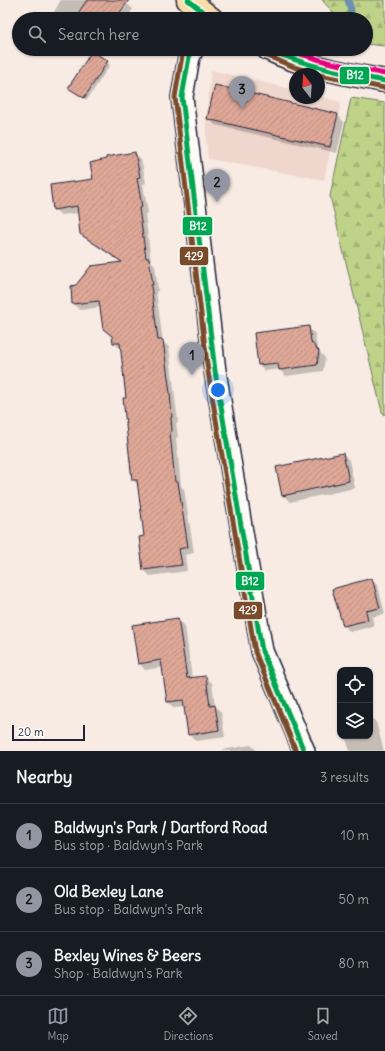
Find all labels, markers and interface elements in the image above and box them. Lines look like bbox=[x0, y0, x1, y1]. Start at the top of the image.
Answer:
search box bbox=[12, 12, 373, 56]
icon: search bbox=[26, 23, 48, 45]
text: Search here bbox=[58, 25, 139, 44]
line badge: B12 bbox=[339, 66, 370, 85]
north arrow bbox=[289, 68, 325, 104]
text: B12 bbox=[346, 68, 364, 82]
pin: 3 bbox=[229, 76, 255, 109]
pin: 2 bbox=[204, 169, 230, 202]
line badge: B12 bbox=[182, 216, 213, 236]
text: B12 bbox=[189, 219, 207, 233]
line badge: 429 bbox=[179, 246, 209, 266]
text: 429 bbox=[185, 249, 203, 263]
pin: 1 bbox=[179, 342, 205, 375]
your location bbox=[208, 380, 228, 400]
line badge: B12 bbox=[235, 571, 265, 591]
text: B12 bbox=[241, 574, 259, 588]
line badge: 429 bbox=[233, 601, 263, 620]
text: 429 bbox=[239, 603, 257, 617]
map controls bbox=[337, 667, 373, 739]
button: locate bbox=[337, 667, 373, 703]
button: layers bbox=[337, 703, 373, 739]
scale bar bbox=[12, 723, 85, 742]
text: 20 m bbox=[18, 725, 44, 739]
text: Nearby bbox=[16, 766, 72, 788]
text: 3 results bbox=[320, 769, 369, 786]
text: Baldwyn's Park / Dartford Road bbox=[54, 818, 267, 837]
text: 1 bbox=[26, 827, 32, 844]
text: 10 m bbox=[341, 827, 369, 844]
text: Bus stop · Baldwyn's Park bbox=[54, 837, 203, 854]
text: Old Bexley Lane bbox=[54, 882, 164, 901]
text: 2 bbox=[25, 891, 33, 908]
text: 50 m bbox=[338, 891, 369, 908]
text: Bus stop · Baldwyn's Park bbox=[54, 901, 203, 918]
text: Bexley Wines & Beers bbox=[54, 946, 201, 965]
text: 3 bbox=[25, 955, 33, 972]
text: 80 m bbox=[338, 955, 369, 972]
text: Shop · Baldwyn's Park bbox=[54, 965, 182, 982]
tab: Map bbox=[47, 1005, 69, 1043]
tab: Directions bbox=[164, 1005, 213, 1043]
tab: Saved bbox=[308, 1005, 338, 1043]

